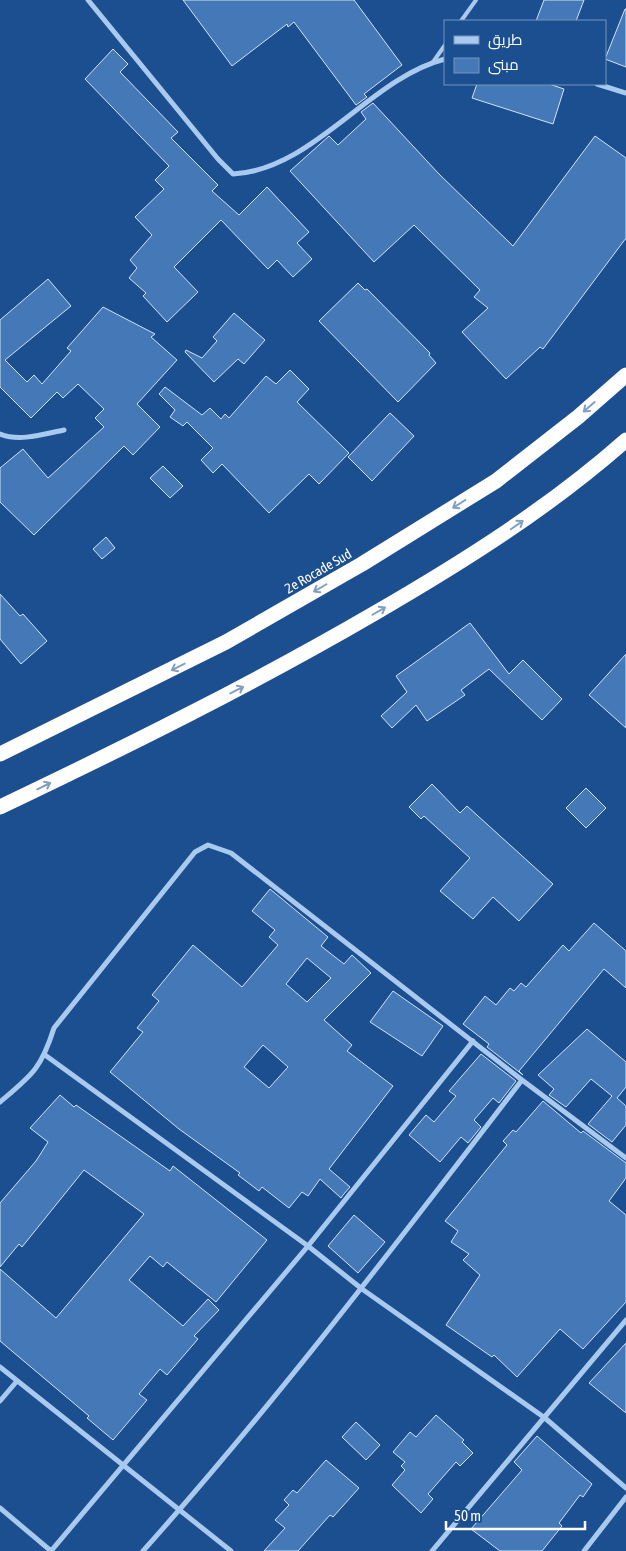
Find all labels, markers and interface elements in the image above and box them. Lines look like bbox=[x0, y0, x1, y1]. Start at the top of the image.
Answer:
legend bbox=[444, 20, 606, 85]
text: طريق bbox=[488, 31, 522, 50]
text: مبنى bbox=[488, 56, 519, 75]
one-way arrow bbox=[583, 401, 596, 413]
one-way arrow bbox=[453, 499, 467, 509]
one-way arrow bbox=[509, 520, 523, 530]
street label: 2e Rocade Sud bbox=[282, 545, 354, 597]
one-way arrow bbox=[314, 584, 328, 594]
one-way arrow bbox=[371, 606, 386, 616]
one-way arrow bbox=[171, 663, 186, 672]
one-way arrow bbox=[229, 685, 244, 695]
one-way arrow bbox=[36, 780, 51, 790]
scale bar bbox=[446, 1498, 585, 1530]
text: 50 m bbox=[454, 1507, 481, 1524]

